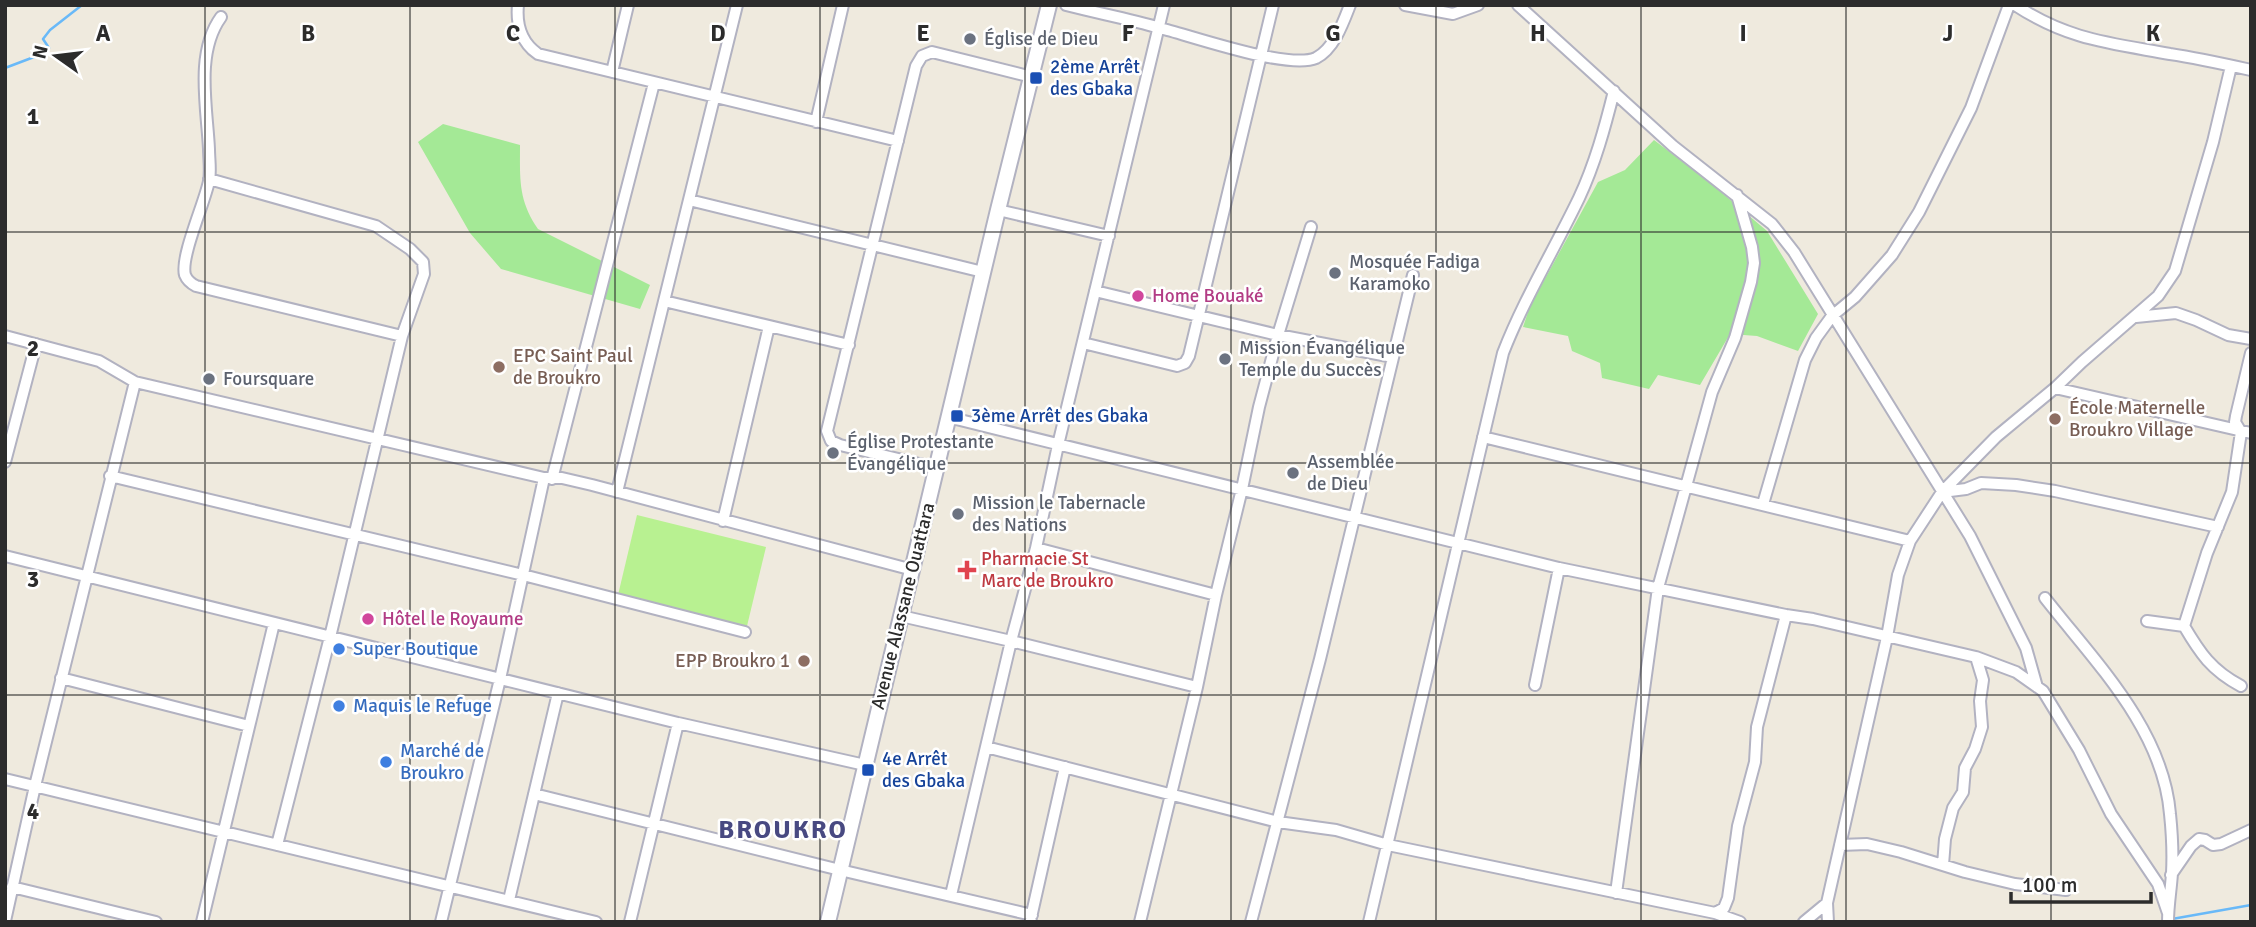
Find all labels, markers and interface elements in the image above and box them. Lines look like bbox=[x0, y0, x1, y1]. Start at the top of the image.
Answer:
text: A bbox=[96, 19, 111, 48]
text: B bbox=[301, 19, 315, 48]
text: C bbox=[506, 19, 520, 48]
text: D bbox=[710, 19, 726, 48]
text: E bbox=[916, 19, 930, 48]
text: F bbox=[1122, 19, 1134, 48]
text: G bbox=[1325, 19, 1341, 48]
text: H bbox=[1530, 19, 1546, 48]
text: I bbox=[1739, 19, 1747, 48]
text: J bbox=[1943, 19, 1953, 48]
text: K bbox=[2146, 19, 2161, 48]
north arrow bbox=[21, 21, 91, 91]
place label: Église de Dieu bbox=[984, 27, 1098, 51]
marker: Église de Dieu bbox=[962, 31, 978, 47]
text: N bbox=[27, 43, 54, 61]
place label: 2ème Arrêt des Gbaka bbox=[1050, 55, 1140, 101]
marker: 2ème Arrêt des Gbaka bbox=[1028, 70, 1044, 86]
text: 1 bbox=[27, 102, 39, 131]
place label: Mosquée Fadiga Karamoko bbox=[1349, 250, 1480, 296]
marker: Mosquée Fadiga Karamoko bbox=[1327, 265, 1343, 281]
place label: Home Bouaké bbox=[1152, 284, 1264, 308]
marker: Home Bouaké bbox=[1130, 288, 1146, 304]
text: 2 bbox=[27, 334, 39, 363]
place label: Mission Évangélique Temple du Succès bbox=[1239, 336, 1405, 382]
place label: EPC Saint Paul de Broukro bbox=[513, 344, 633, 390]
marker: Mission Évangélique Temple du Succès bbox=[1217, 351, 1233, 367]
marker: EPC Saint Paul de Broukro bbox=[491, 359, 507, 375]
place label: Foursquare bbox=[223, 367, 314, 391]
marker: Foursquare bbox=[201, 371, 217, 387]
place label: École Maternelle Broukro Village bbox=[2069, 396, 2205, 442]
place label: 3ème Arrêt des Gbaka bbox=[971, 404, 1148, 428]
marker: 3ème Arrêt des Gbaka bbox=[949, 408, 965, 424]
marker: École Maternelle Broukro Village bbox=[2047, 411, 2063, 427]
place label: Église Protestante Évangélique bbox=[847, 430, 994, 476]
marker: Église Protestante Évangélique bbox=[825, 445, 841, 461]
place label: Assemblée de Dieu bbox=[1307, 450, 1394, 496]
marker: Assemblée de Dieu bbox=[1285, 465, 1301, 481]
place label: Mission le Tabernacle des Nations bbox=[972, 491, 1146, 537]
street label: Avenue Alassane Ouattara bbox=[866, 500, 940, 712]
marker: Mission le Tabernacle des Nations bbox=[950, 506, 966, 522]
place label: Pharmacie St Marc de Broukro bbox=[981, 547, 1114, 593]
marker: Pharmacie St Marc de Broukro bbox=[959, 562, 975, 578]
text: 3 bbox=[27, 565, 39, 594]
place label: Hôtel le Royaume bbox=[382, 607, 523, 631]
marker: Hôtel le Royaume bbox=[360, 611, 376, 627]
place label: Super Boutique bbox=[353, 637, 478, 661]
marker: Super Boutique bbox=[331, 641, 347, 657]
place label: EPP Broukro 1 bbox=[675, 649, 790, 673]
marker: EPP Broukro 1 bbox=[796, 653, 812, 669]
place label: Maquis le Refuge bbox=[353, 694, 492, 718]
marker: Maquis le Refuge bbox=[331, 698, 347, 714]
place label: Marché de Broukro bbox=[400, 739, 484, 785]
place label: 4e Arrêt des Gbaka bbox=[882, 747, 965, 793]
marker: Marché de Broukro bbox=[378, 754, 394, 770]
marker: 4e Arrêt des Gbaka bbox=[860, 762, 876, 778]
text: 4 bbox=[27, 797, 39, 826]
district label: BROUKRO bbox=[718, 814, 848, 846]
scale bar bbox=[2011, 860, 2151, 904]
text: 100 m bbox=[2022, 872, 2077, 898]

